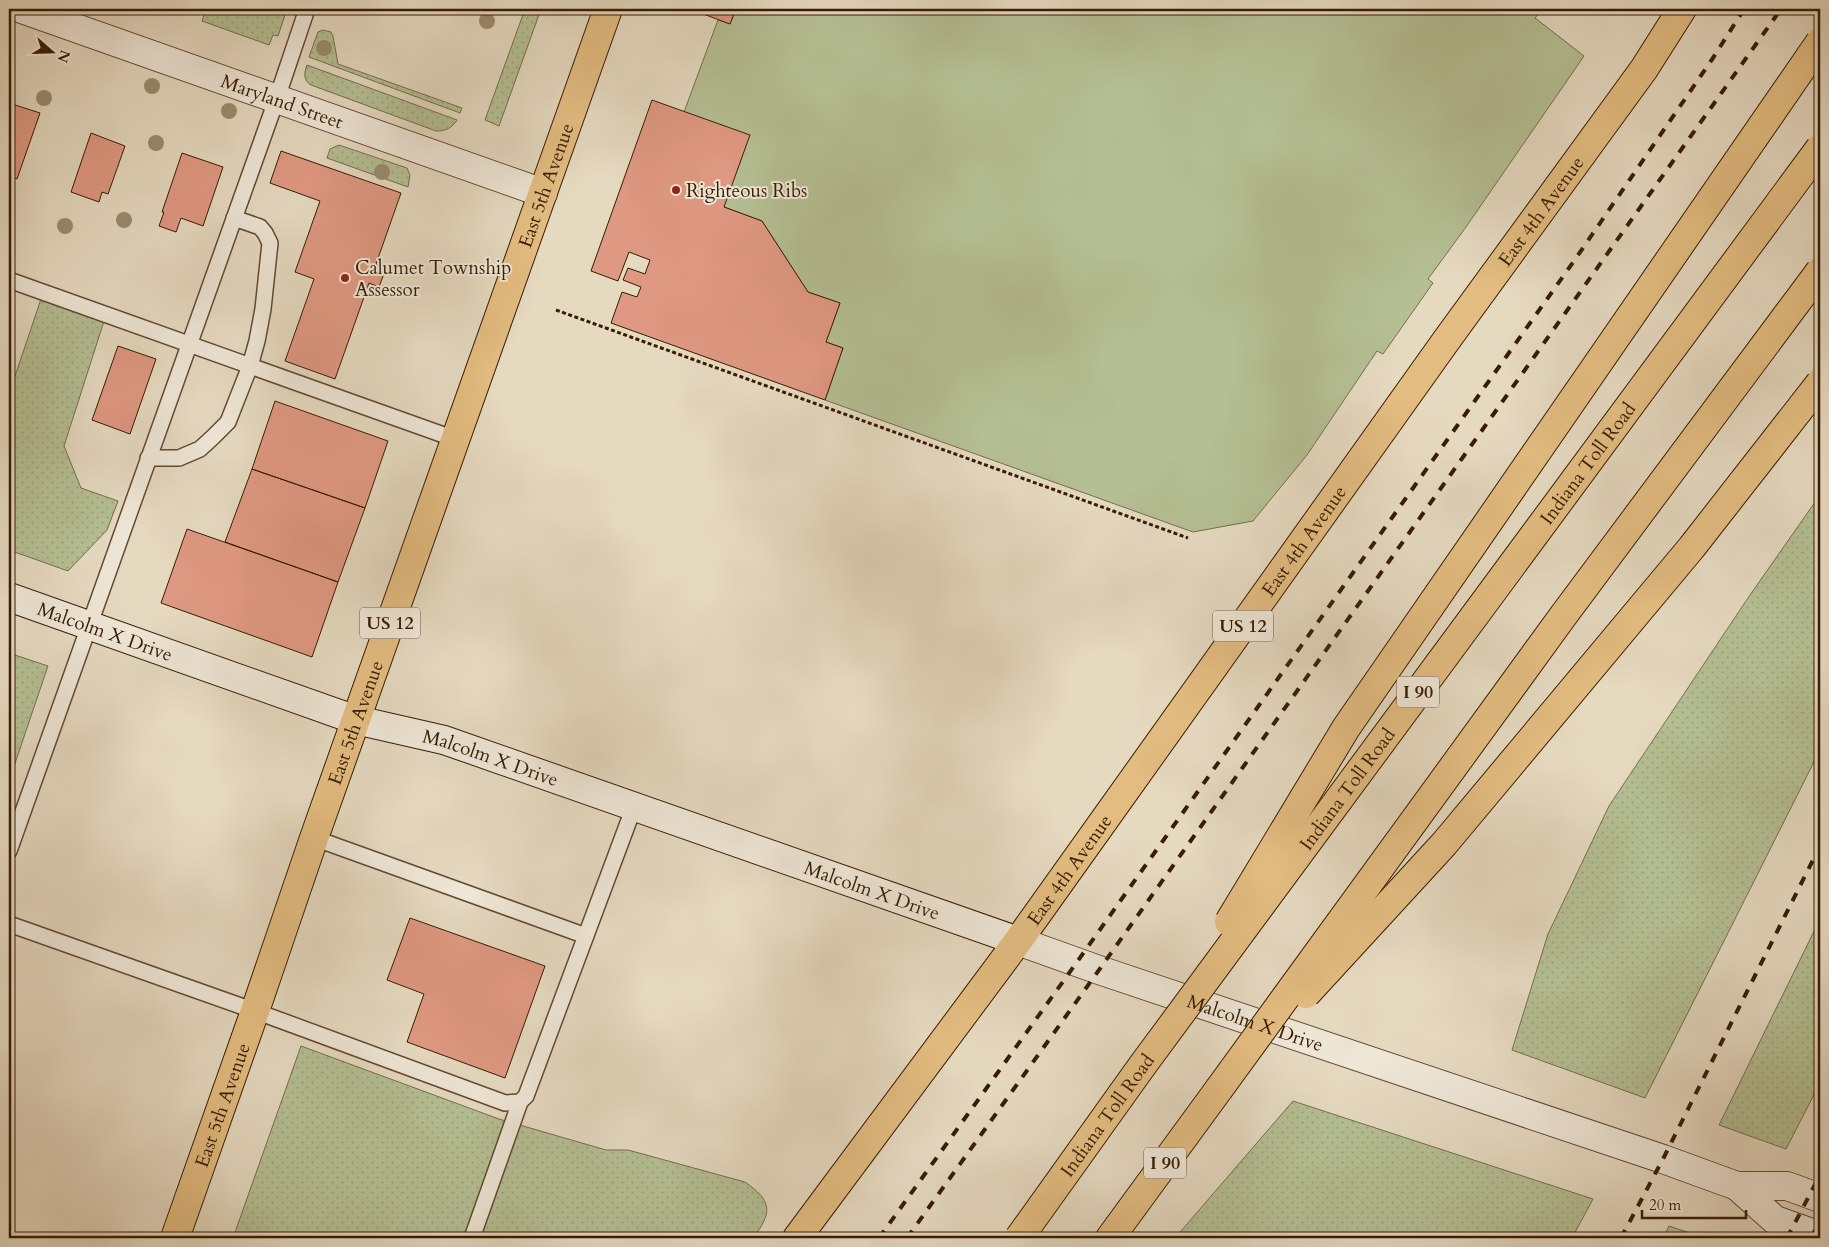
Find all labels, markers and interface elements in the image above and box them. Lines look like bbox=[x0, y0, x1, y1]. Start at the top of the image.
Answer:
north arrow bbox=[28, 28, 78, 78]
text: N bbox=[53, 47, 75, 65]
street label: Maryland Street bbox=[217, 68, 347, 135]
street label: East 5th Avenue bbox=[512, 120, 580, 251]
street label: East 4th Avenue bbox=[1492, 151, 1590, 272]
place label: Righteous Ribs bbox=[686, 178, 807, 204]
marker: Righteous Ribs bbox=[670, 184, 682, 196]
place label: Calumet Township Assessor bbox=[355, 255, 511, 303]
marker: Calumet Township Assessor bbox=[339, 272, 351, 284]
street label: Indiana Toll Road bbox=[1534, 397, 1642, 530]
street label: East 4th Avenue bbox=[1256, 481, 1353, 602]
street label: Malcolm X Drive bbox=[34, 596, 176, 668]
road number: US 12 bbox=[360, 608, 420, 638]
road number: US 12 bbox=[1213, 610, 1273, 642]
street label: East 5th Avenue bbox=[322, 657, 390, 789]
road number: I 90 bbox=[1397, 676, 1439, 708]
street label: Indiana Toll Road bbox=[1294, 723, 1401, 856]
street label: Malcolm X Drive bbox=[420, 724, 562, 793]
street label: East 4th Avenue bbox=[1021, 809, 1118, 931]
street label: Malcolm X Drive bbox=[800, 855, 943, 927]
street label: Malcolm X Drive bbox=[1184, 988, 1327, 1058]
street label: East 5th Avenue bbox=[189, 1040, 257, 1171]
street label: Indiana Toll Road bbox=[1055, 1049, 1161, 1183]
road number: I 90 bbox=[1144, 1148, 1186, 1178]
scale bar bbox=[1642, 1187, 1745, 1219]
text: 20 m bbox=[1649, 1195, 1681, 1215]

